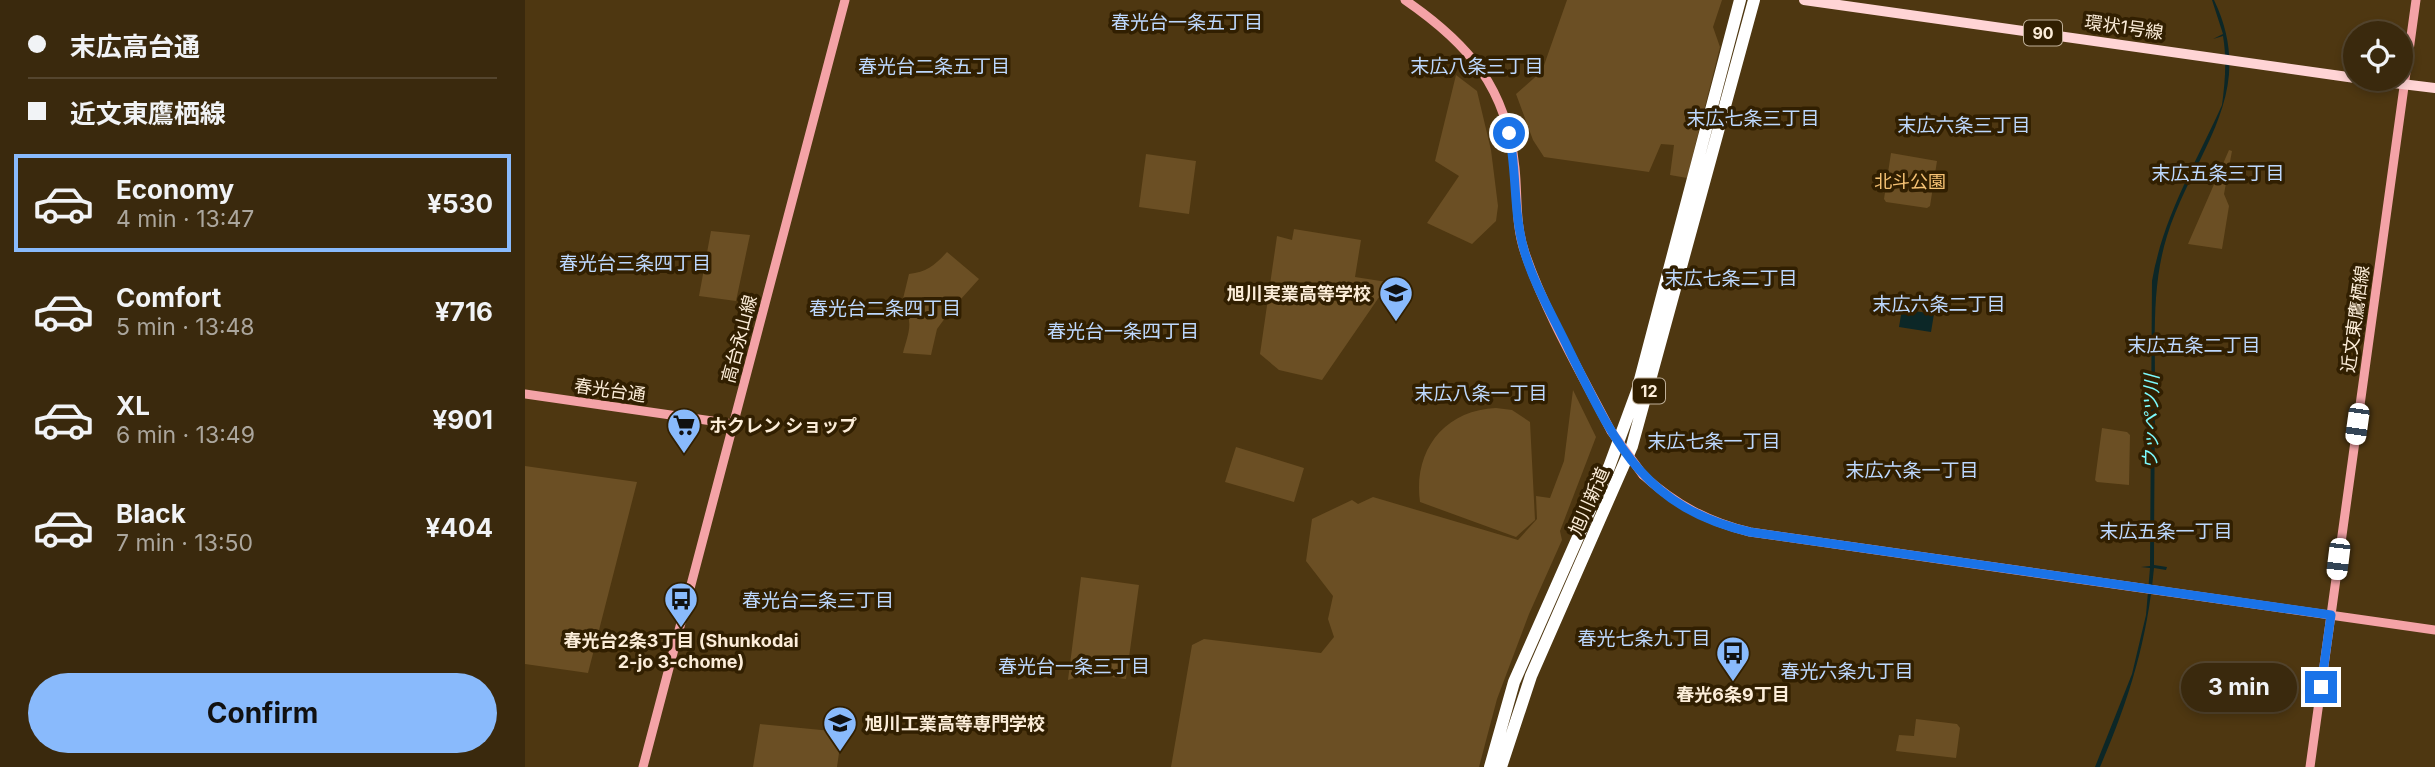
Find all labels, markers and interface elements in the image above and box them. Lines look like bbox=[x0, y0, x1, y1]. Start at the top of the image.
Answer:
district label: 春光台一条五丁目 bbox=[1111, 11, 1263, 34]
street label: 環状1号線 bbox=[2083, 11, 2165, 43]
road number: 90 bbox=[2024, 20, 2062, 46]
map controls bbox=[2343, 21, 2413, 91]
button: locate bbox=[2343, 21, 2413, 91]
text: 末広高台通 bbox=[70, 31, 200, 62]
district label: 春光台二条五丁目 bbox=[858, 55, 1010, 78]
district label: 末広八条三丁目 bbox=[1410, 55, 1544, 78]
text: 近文東鷹栖線 bbox=[70, 98, 226, 129]
district label: 末広七条三丁目 bbox=[1686, 107, 1820, 130]
district label: 末広六条三丁目 bbox=[1897, 114, 2031, 137]
route start bbox=[1493, 117, 1525, 149]
district label: 末広五条三丁目 bbox=[2151, 162, 2285, 185]
park label: 北斗公園 bbox=[1874, 171, 1946, 192]
icon: car bbox=[32, 172, 95, 235]
text: Economy bbox=[116, 174, 234, 205]
text: ¥530 bbox=[427, 188, 493, 219]
text: 4 min · 13:47 bbox=[116, 205, 254, 233]
district label: 春光台三条四丁目 bbox=[559, 252, 711, 275]
street label: 近文東鷹栖線 bbox=[2337, 264, 2373, 374]
district label: 末広七条二丁目 bbox=[1664, 267, 1798, 290]
school or university icon: 旭川実業高等学校 bbox=[1377, 274, 1415, 323]
icon: car bbox=[32, 280, 95, 343]
text: Comfort bbox=[116, 282, 221, 313]
place label: 旭川実業高等学校 bbox=[1227, 283, 1371, 304]
street label: 高台永山線 bbox=[717, 293, 761, 385]
district label: 末広六条二丁目 bbox=[1872, 293, 2006, 316]
text: ¥716 bbox=[435, 296, 493, 327]
district label: 春光台二条四丁目 bbox=[809, 297, 961, 320]
text: 5 min · 13:48 bbox=[116, 313, 255, 341]
district label: 春光台一条四丁目 bbox=[1047, 320, 1199, 343]
district label: 末広五条二丁目 bbox=[2127, 334, 2261, 357]
water label: ウッペツ川 bbox=[2139, 372, 2163, 470]
street label: 春光台通 bbox=[573, 375, 647, 405]
road number: 12 bbox=[1633, 378, 1665, 404]
district label: 末広八条一丁目 bbox=[1414, 382, 1548, 405]
icon: car bbox=[32, 388, 95, 451]
text: XL bbox=[116, 390, 150, 421]
car bbox=[2344, 402, 2371, 446]
text: ¥901 bbox=[433, 404, 493, 435]
supermarket icon: ホクレン ショップ bbox=[665, 406, 703, 455]
place label: ホクレン ショップ bbox=[709, 415, 857, 436]
text: 6 min · 13:49 bbox=[116, 421, 255, 449]
district label: 末広七条一丁目 bbox=[1647, 430, 1781, 453]
district label: 末広六条一丁目 bbox=[1845, 459, 1979, 482]
street label: 旭川新道 bbox=[1565, 464, 1613, 538]
icon: car bbox=[32, 496, 95, 559]
text: Black bbox=[116, 498, 186, 529]
text: ¥404 bbox=[425, 512, 493, 543]
district label: 末広五条一丁目 bbox=[2099, 520, 2233, 543]
text: 7 min · 13:50 bbox=[116, 529, 253, 557]
car bbox=[2326, 537, 2351, 581]
bus stop icon: 春光台2条3丁目 (Shunkodai 2-jo 3-chome) bbox=[662, 580, 700, 629]
district label: 春光台二条三丁目 bbox=[742, 589, 894, 612]
district label: 春光七条九丁目 bbox=[1577, 627, 1711, 650]
place label: 春光台2条3丁目 (Shunkodai 2-jo 3-chome) bbox=[563, 630, 799, 672]
bus stop icon: 春光6条9丁目 bbox=[1714, 634, 1752, 683]
district label: 春光台一条三丁目 bbox=[998, 655, 1150, 678]
district label: 春光六条九丁目 bbox=[1780, 660, 1914, 683]
callout: 3 min bbox=[2181, 662, 2297, 712]
route end bbox=[2305, 671, 2337, 703]
button: Confirm bbox=[28, 673, 497, 753]
text: 3 min bbox=[2208, 673, 2270, 701]
place label: 春光6条9丁目 bbox=[1676, 684, 1790, 705]
school or university icon: 旭川工業高等専門学校 bbox=[821, 704, 859, 753]
place label: 旭川工業高等専門学校 bbox=[865, 713, 1045, 734]

